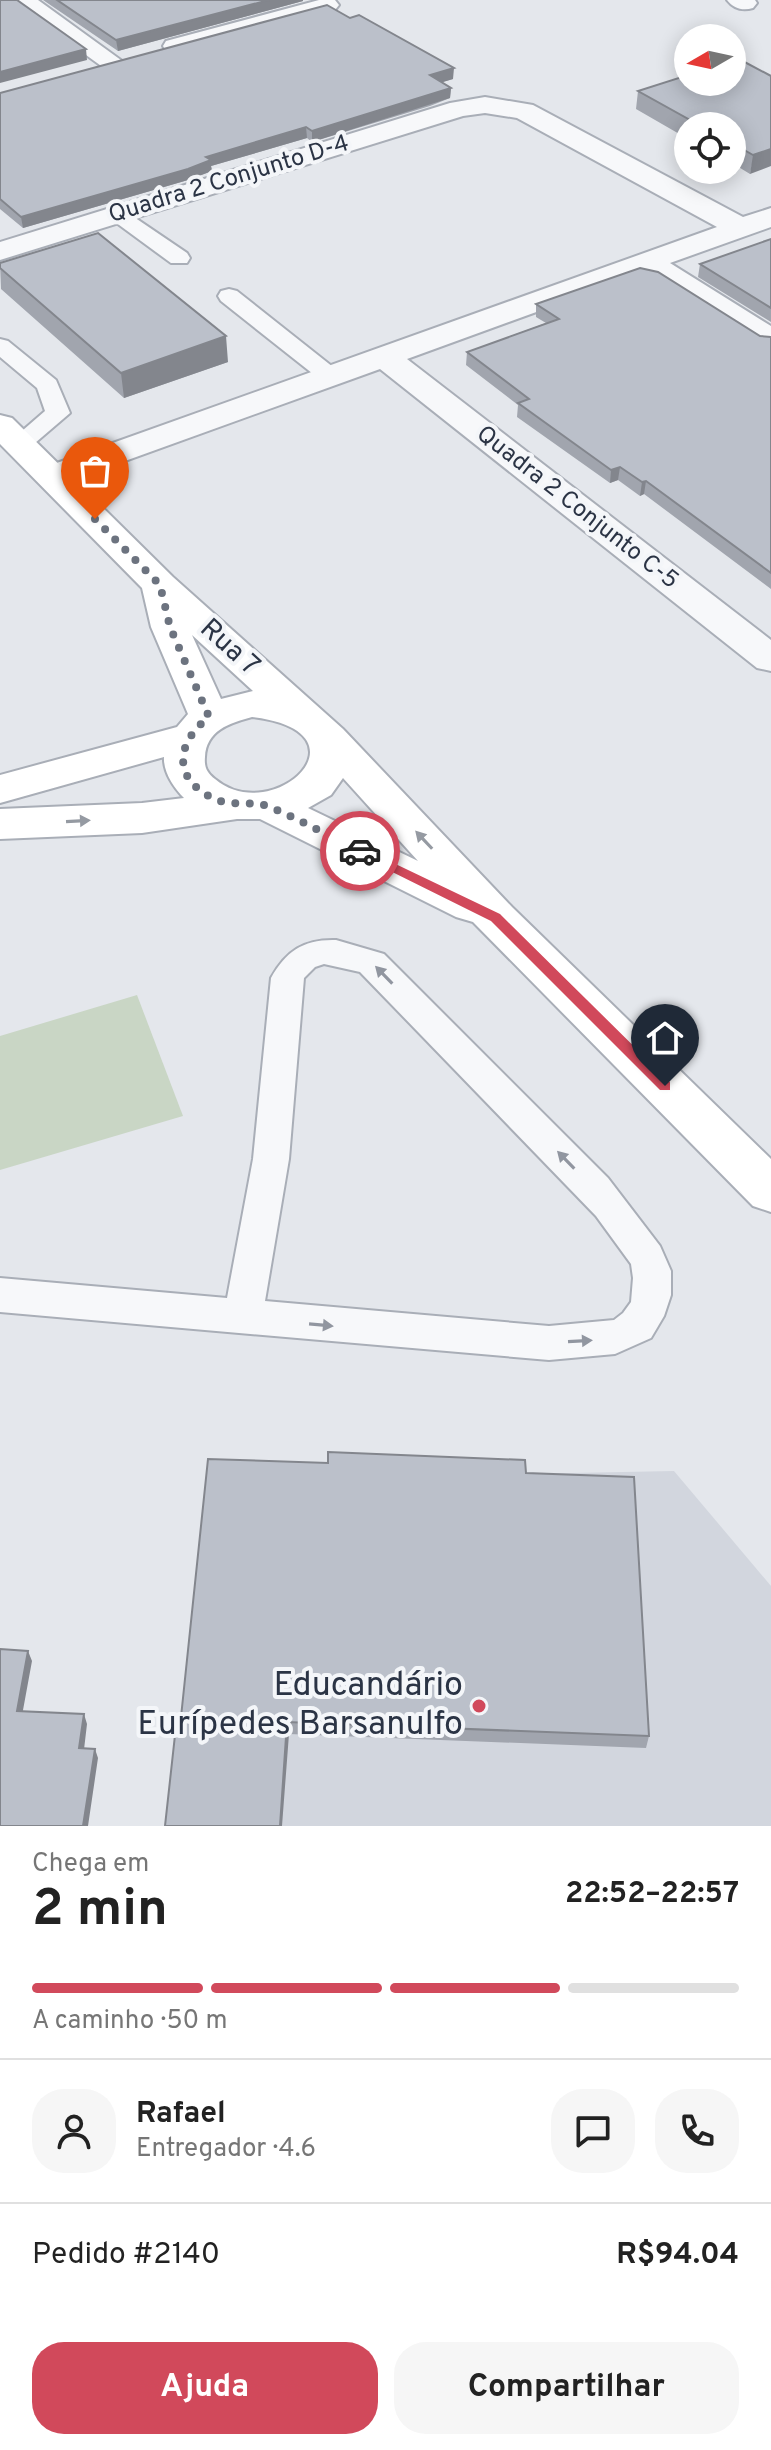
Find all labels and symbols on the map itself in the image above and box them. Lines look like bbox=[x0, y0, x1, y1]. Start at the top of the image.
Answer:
north arrow bbox=[674, 24, 746, 96]
street label: Quadra 2 Conjunto D-4 bbox=[105, 129, 353, 231]
street label: Quadra 2 Conjunto C-5 bbox=[470, 420, 684, 596]
pin bbox=[61, 437, 129, 519]
street label: Rua 7 bbox=[191, 612, 267, 684]
courier bbox=[320, 811, 400, 891]
one-way arrow bbox=[66, 814, 91, 827]
one-way arrow bbox=[415, 831, 433, 850]
one-way arrow bbox=[375, 966, 393, 985]
pin bbox=[631, 1004, 699, 1086]
one-way arrow bbox=[557, 1151, 576, 1170]
one-way arrow bbox=[309, 1319, 334, 1332]
one-way arrow bbox=[568, 1334, 593, 1347]
place label: Educandário Eurípedes Barsanulfo bbox=[137, 1665, 463, 1747]
marker: Educandário Eurípedes Barsanulfo bbox=[470, 1697, 488, 1715]

